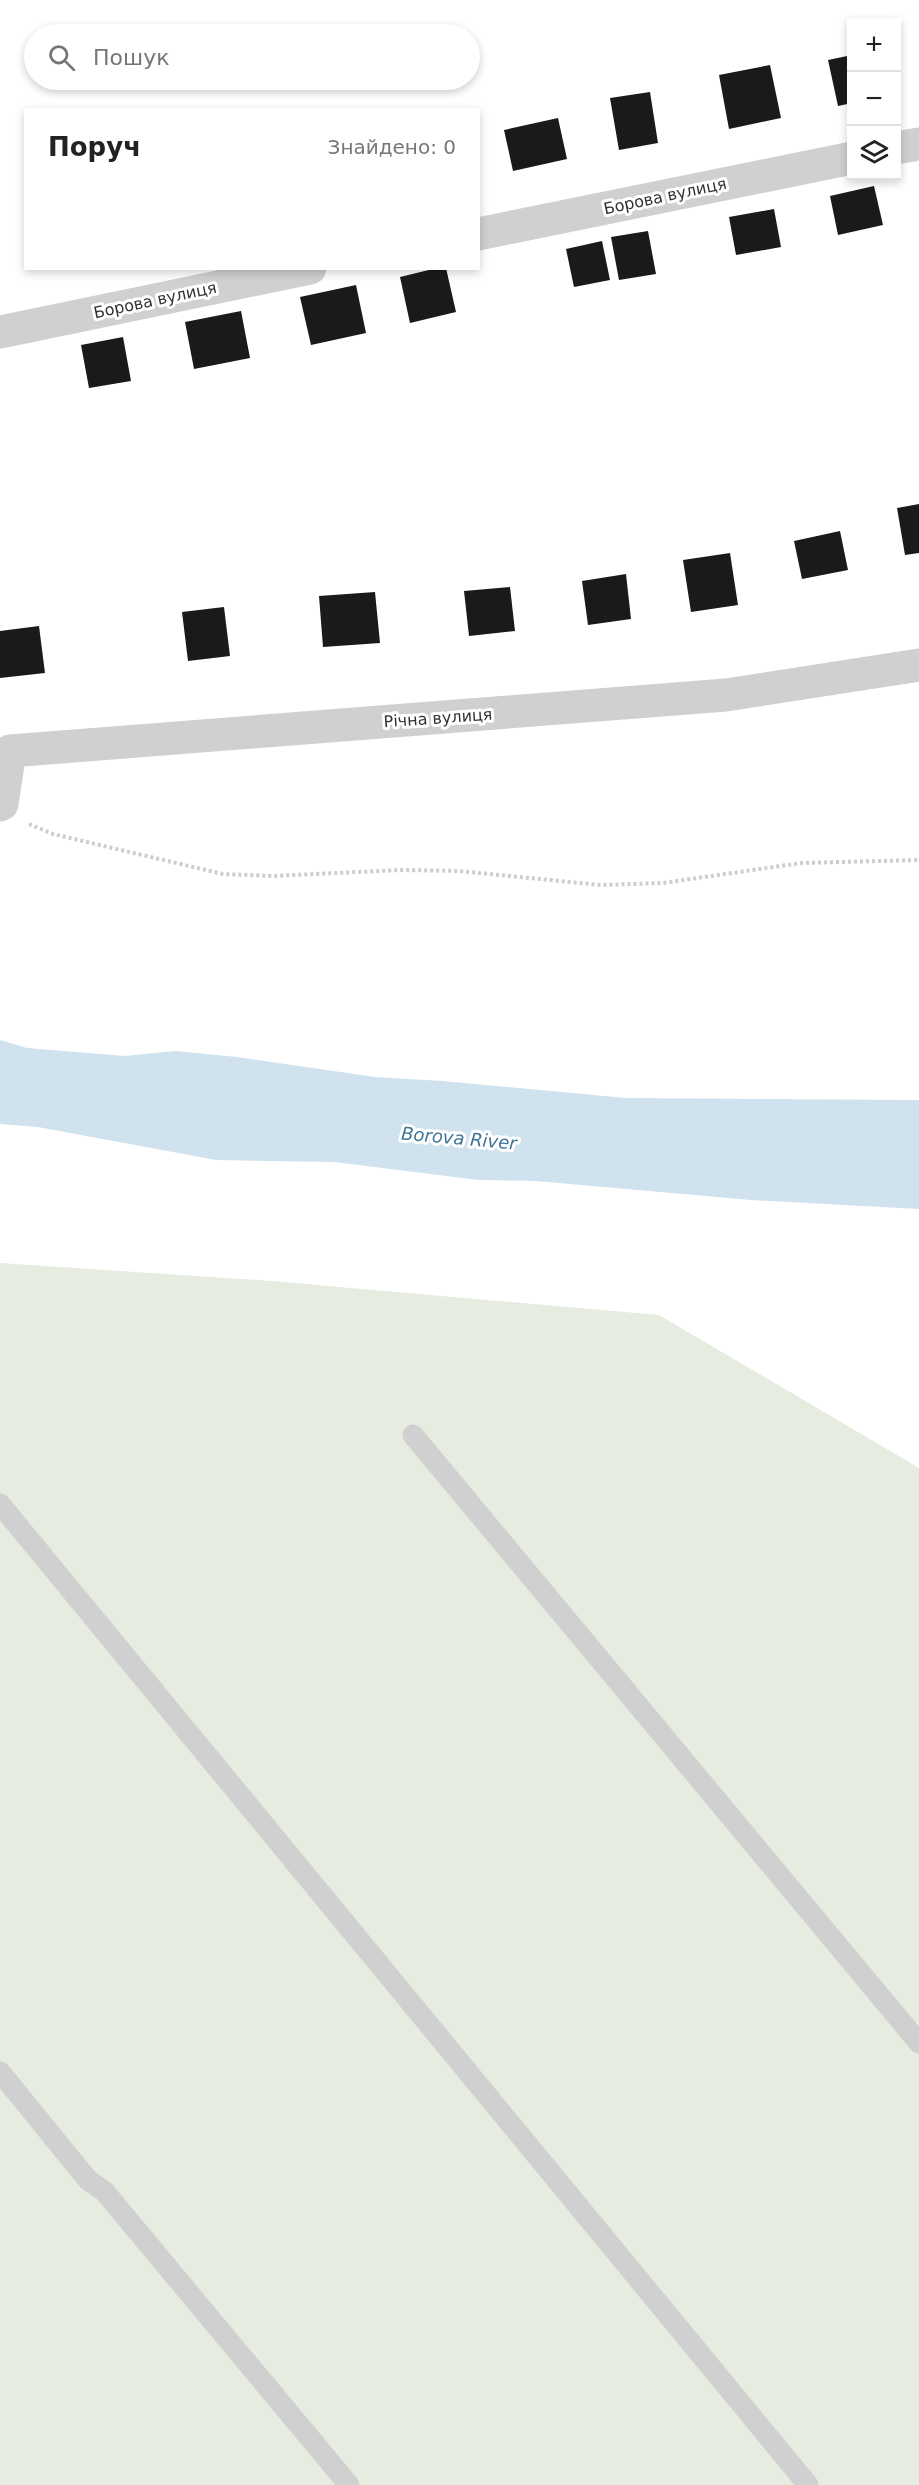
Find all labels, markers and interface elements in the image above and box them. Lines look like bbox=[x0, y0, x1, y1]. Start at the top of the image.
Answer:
map controls bbox=[847, 18, 901, 180]
button: + bbox=[847, 18, 901, 72]
search box bbox=[24, 24, 480, 90]
icon: search bbox=[45, 41, 78, 74]
text: Пошук bbox=[93, 45, 169, 70]
button: − bbox=[847, 72, 901, 126]
button: layers bbox=[847, 126, 901, 180]
text: Поруч bbox=[48, 132, 141, 162]
text: Знайдено: 0 bbox=[328, 135, 456, 159]
street label: Борова вулиця bbox=[602, 174, 728, 218]
street label: Борова вулиця bbox=[92, 278, 218, 322]
street label: Річна вулиця bbox=[383, 705, 493, 731]
water label: Borova River bbox=[400, 1122, 519, 1154]

